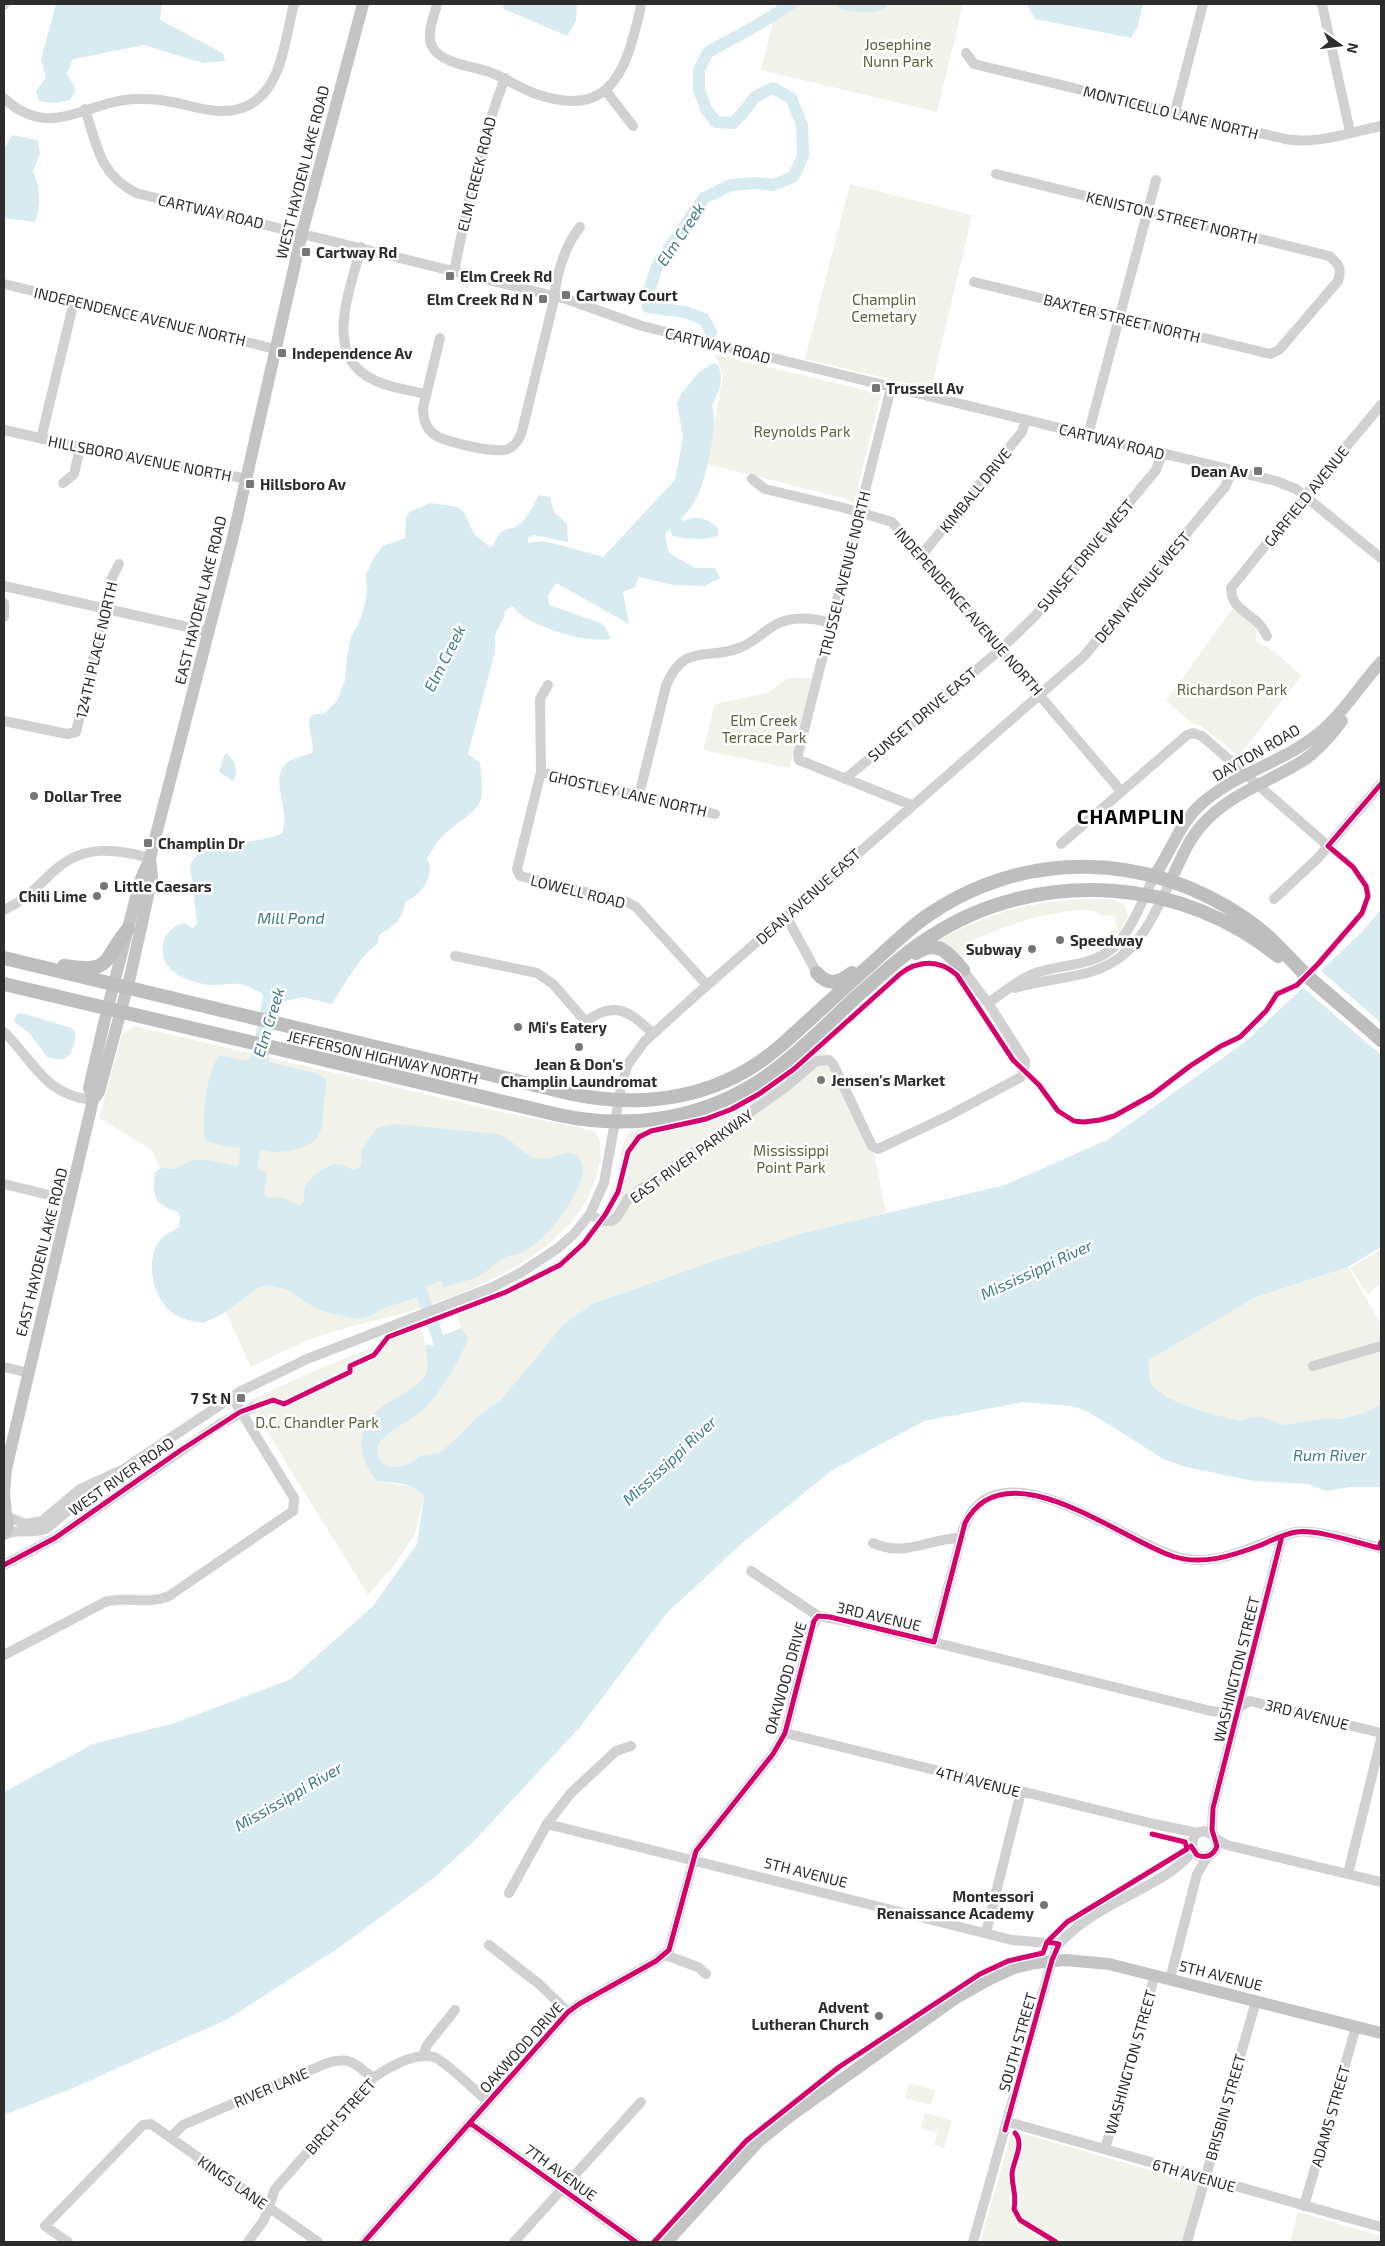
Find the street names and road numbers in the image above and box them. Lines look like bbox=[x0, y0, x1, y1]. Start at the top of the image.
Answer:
street label: MONTICELLO LANE NORTH bbox=[1082, 82, 1260, 142]
street label: WEST HAYDEN LAKE ROAD bbox=[272, 83, 332, 261]
street label: ELM CREEK ROAD bbox=[453, 115, 499, 233]
street label: KENISTON STREET NORTH bbox=[1084, 187, 1260, 247]
street label: CARTWAY ROAD bbox=[156, 190, 266, 232]
street label: INDEPENDENCE AVENUE NORTH bbox=[32, 283, 248, 349]
street label: BAXTER STREET NORTH bbox=[1042, 290, 1202, 346]
street label: CARTWAY ROAD bbox=[663, 323, 773, 367]
street label: CARTWAY ROAD bbox=[1057, 419, 1167, 463]
street label: HILLSBORO AVENUE NORTH bbox=[47, 431, 233, 485]
street label: GARFIELD AVENUE bbox=[1260, 442, 1352, 550]
street label: KIMBALL DRIVE bbox=[935, 444, 1015, 536]
street label: TRUSSEL AVENUE NORTH bbox=[815, 489, 873, 659]
street label: SUNSET DRIVE WEST bbox=[1033, 495, 1137, 615]
street label: EAST HAYDEN LAKE ROAD bbox=[170, 514, 230, 686]
street label: INDEPENDENCE AVENUE NORTH bbox=[891, 523, 1047, 699]
street label: DEAN AVENUE WEST bbox=[1090, 528, 1194, 646]
street label: 124TH PLACE NORTH bbox=[71, 580, 121, 720]
street label: SUNSET DRIVE EAST bbox=[864, 663, 980, 765]
street label: DAYTON ROAD bbox=[1209, 720, 1303, 784]
street label: GHOSTLEY LANE NORTH bbox=[547, 766, 709, 820]
street label: DEAN AVENUE EAST bbox=[752, 844, 864, 948]
street label: LOWELL ROAD bbox=[529, 871, 627, 911]
street label: JEFFERSON HIGHWAY NORTH bbox=[286, 1026, 480, 1088]
street label: EAST RIVER PARKWAY bbox=[626, 1105, 757, 1207]
street label: EAST HAYDEN LAKE ROAD bbox=[11, 1166, 71, 1338]
street label: WEST RIVER ROAD bbox=[65, 1433, 177, 1519]
street label: WASHINGTON STREET bbox=[1209, 1594, 1263, 1744]
street label: 3RD AVENUE bbox=[835, 1598, 923, 1634]
street label: OAKWOOD DRIVE bbox=[760, 1620, 810, 1736]
street label: 3RD AVENUE bbox=[1263, 1695, 1351, 1733]
street label: 4TH AVENUE bbox=[934, 1762, 1022, 1800]
street label: 5TH AVENUE bbox=[763, 1853, 849, 1891]
street label: 5TH AVENUE bbox=[1178, 1956, 1264, 1994]
street label: WASHINGTON STREET bbox=[1101, 1987, 1159, 2137]
street label: SOUTH STREET bbox=[994, 1990, 1040, 2094]
street label: OAKWOOD DRIVE bbox=[475, 1998, 567, 2096]
street label: BRISBIN STREET bbox=[1201, 2051, 1249, 2162]
street label: RIVER LANE bbox=[231, 2063, 311, 2111]
street label: ADAMS STREET bbox=[1307, 2063, 1353, 2169]
street label: BIRCH STREET bbox=[301, 2074, 379, 2158]
street label: 7TH AVENUE bbox=[521, 2140, 601, 2204]
street label: KINGS LANE bbox=[195, 2152, 271, 2212]
street label: 6TH AVENUE bbox=[1150, 2155, 1238, 2195]

